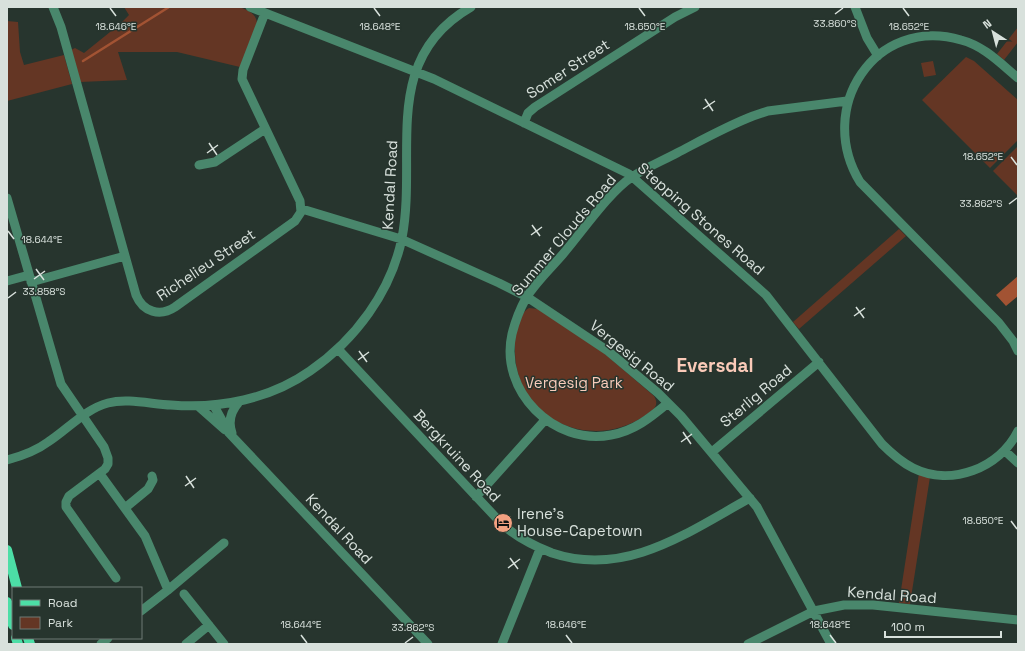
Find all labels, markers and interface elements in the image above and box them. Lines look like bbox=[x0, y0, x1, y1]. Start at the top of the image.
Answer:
north arrow bbox=[973, 12, 1013, 52]
text: N bbox=[980, 16, 994, 32]
text: 33.860°S bbox=[813, 17, 857, 30]
text: 18.646°E bbox=[96, 20, 137, 33]
text: 18.648°E bbox=[360, 20, 401, 33]
text: 18.650°E bbox=[625, 20, 666, 33]
text: 18.652°E bbox=[889, 20, 930, 33]
street label: Somer Street bbox=[522, 35, 613, 103]
street label: Kendal Road bbox=[378, 140, 401, 230]
text: 18.652°E bbox=[963, 150, 1004, 163]
street label: Stepping Stones Road bbox=[634, 158, 769, 279]
street label: Summer Clouds Road bbox=[507, 170, 620, 299]
text: 33.862°S bbox=[960, 197, 1002, 210]
street label: Richelieu Street bbox=[153, 224, 259, 305]
text: 18.644°E bbox=[22, 233, 63, 246]
text: 33.858°S bbox=[23, 285, 66, 298]
street label: Vergesig Road bbox=[586, 316, 678, 396]
district label: Eversdal bbox=[676, 353, 754, 378]
street label: Sterlig Road bbox=[716, 360, 795, 431]
park label: Vergesig Park bbox=[525, 373, 623, 392]
street label: Bergkruine Road bbox=[410, 406, 505, 506]
street label: Kendal Road bbox=[302, 489, 377, 568]
place label: Irene's House-Capetown bbox=[517, 504, 642, 540]
hotel icon: Irene's House-Capetown bbox=[492, 512, 514, 534]
text: 18.650°E bbox=[963, 514, 1004, 527]
street label: Kendal Road bbox=[847, 582, 937, 607]
legend bbox=[12, 587, 142, 639]
text: Road bbox=[48, 595, 77, 611]
scale bar bbox=[885, 613, 1001, 639]
text: Park bbox=[48, 615, 73, 631]
text: 18.644°E bbox=[281, 618, 322, 631]
text: 18.646°E bbox=[546, 618, 587, 631]
text: 18.648°E bbox=[810, 618, 851, 631]
text: 100 m bbox=[891, 619, 925, 635]
text: 33.862°S bbox=[392, 621, 434, 634]

